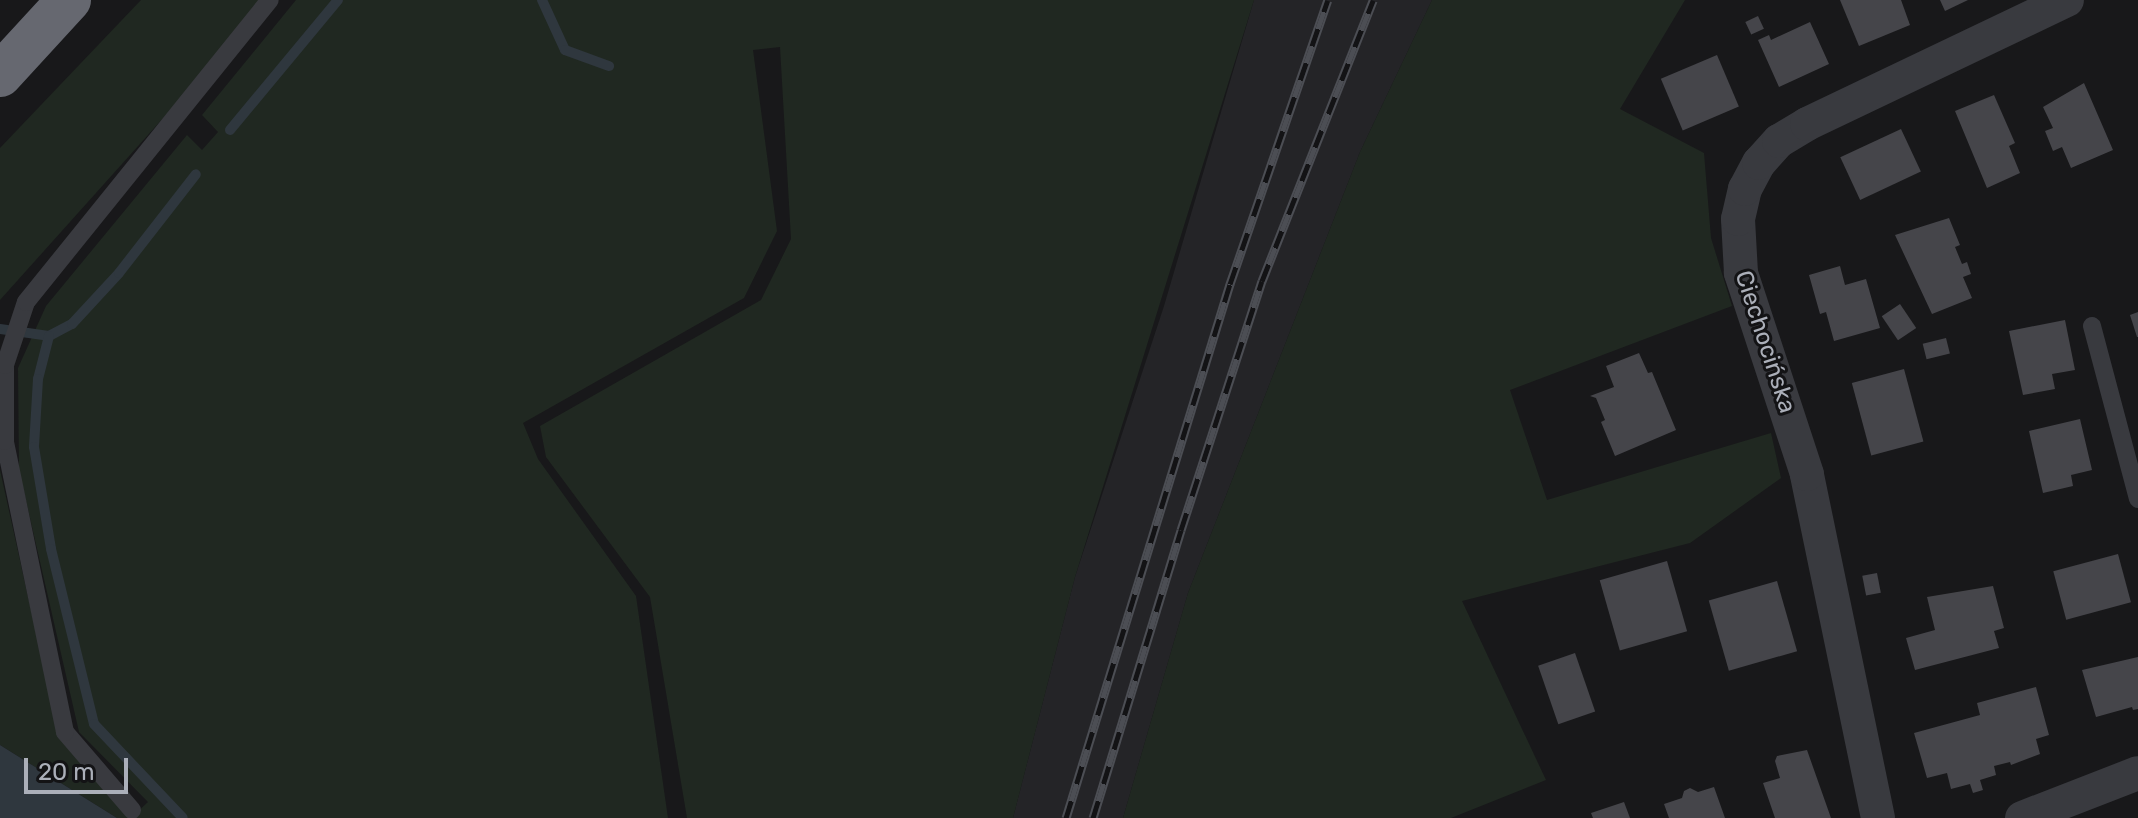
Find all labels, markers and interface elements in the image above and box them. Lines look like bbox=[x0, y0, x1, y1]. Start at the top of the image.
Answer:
street label: Ciechocińska bbox=[1728, 267, 1802, 417]
scale bar bbox=[28, 742, 132, 792]
text: 20 m bbox=[38, 758, 95, 786]

